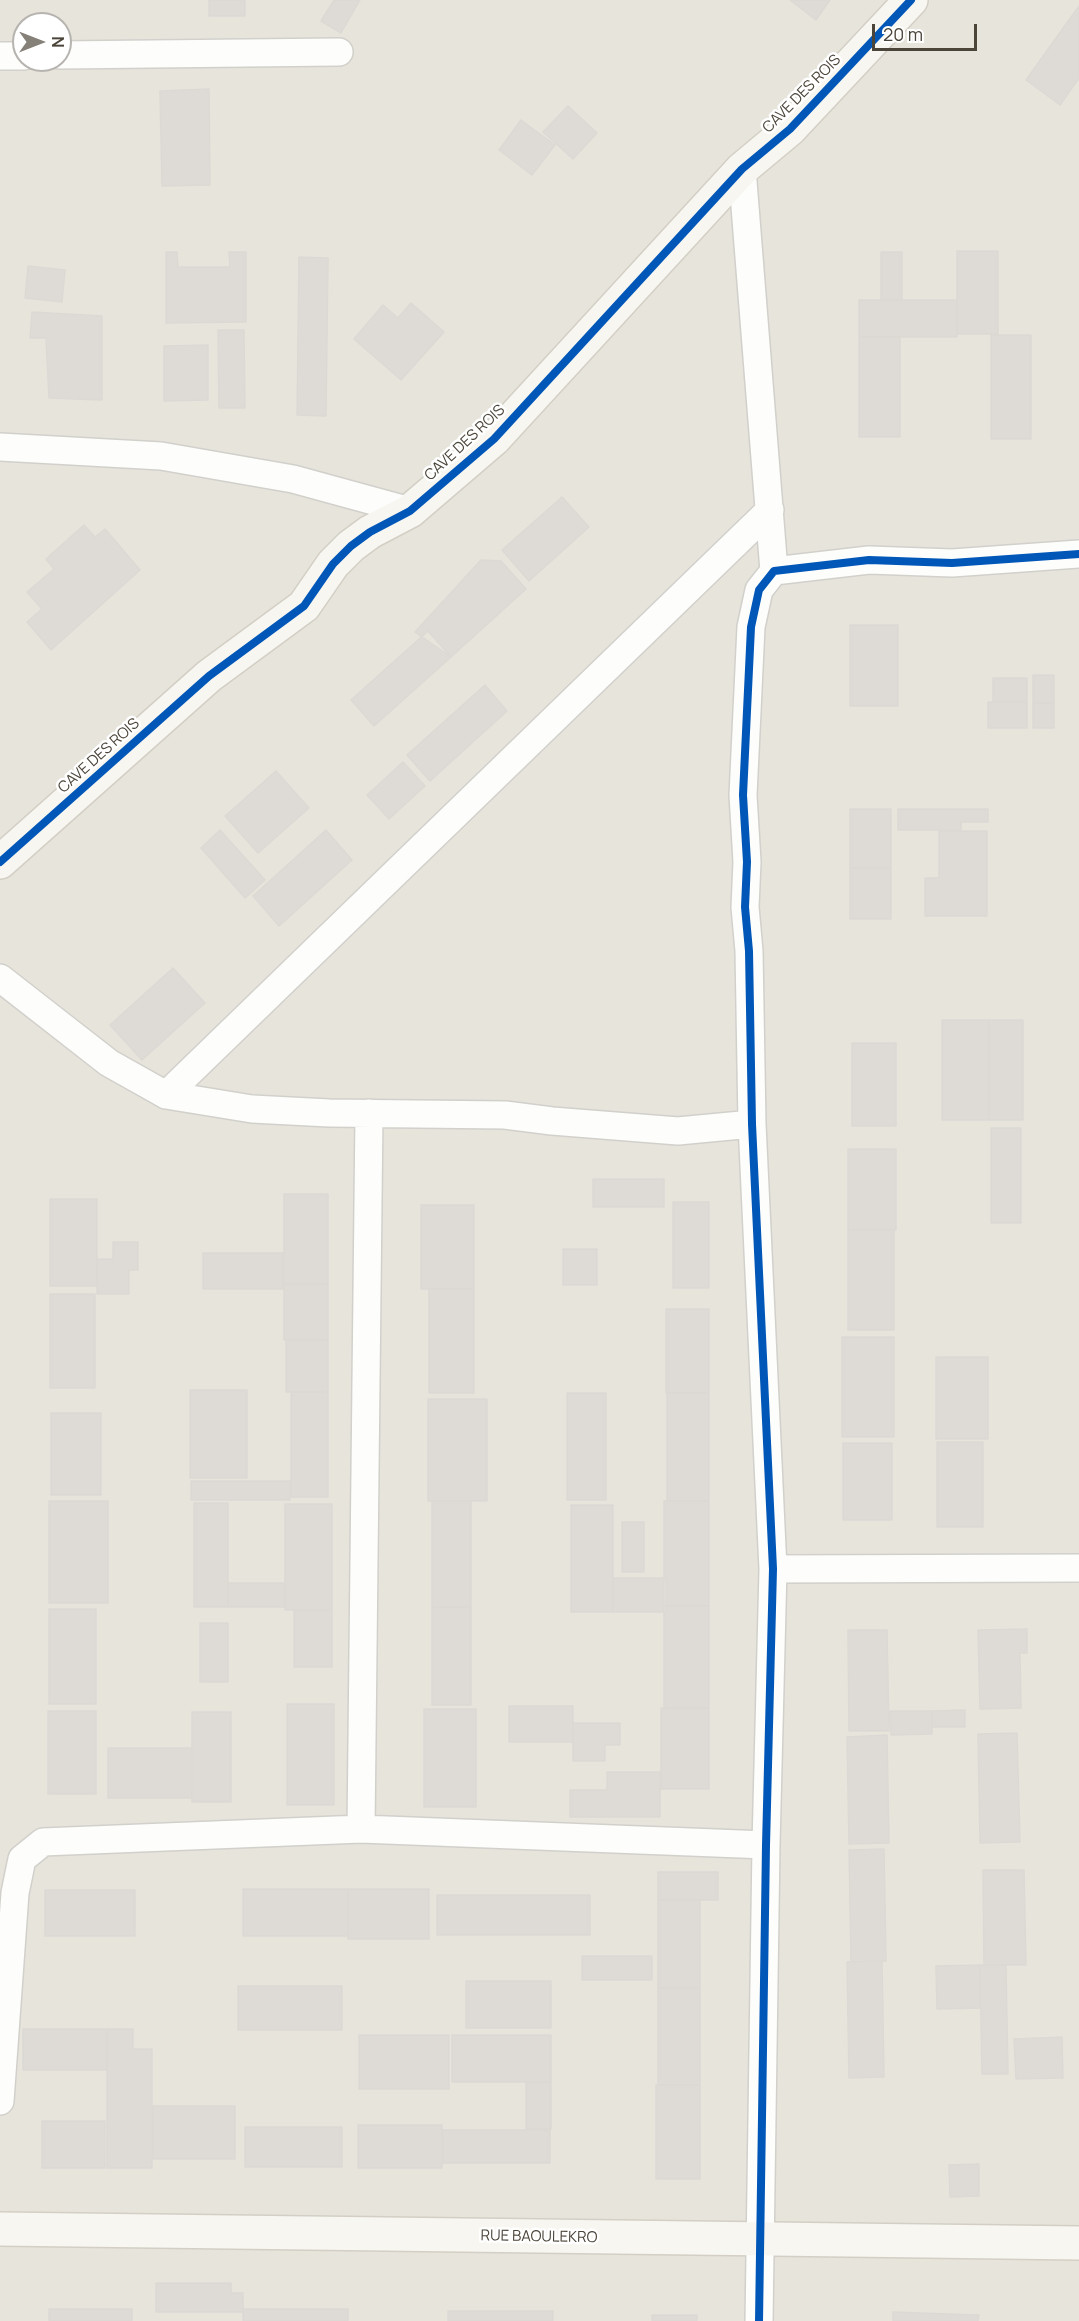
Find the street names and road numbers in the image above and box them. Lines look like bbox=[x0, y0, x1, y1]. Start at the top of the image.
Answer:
street label: CAVE DES ROIS bbox=[759, 51, 845, 137]
street label: CAVE DES ROIS bbox=[421, 401, 509, 485]
street label: CAVE DES ROIS bbox=[55, 715, 143, 797]
street label: RUE BAOULEKRO bbox=[480, 2227, 598, 2247]

